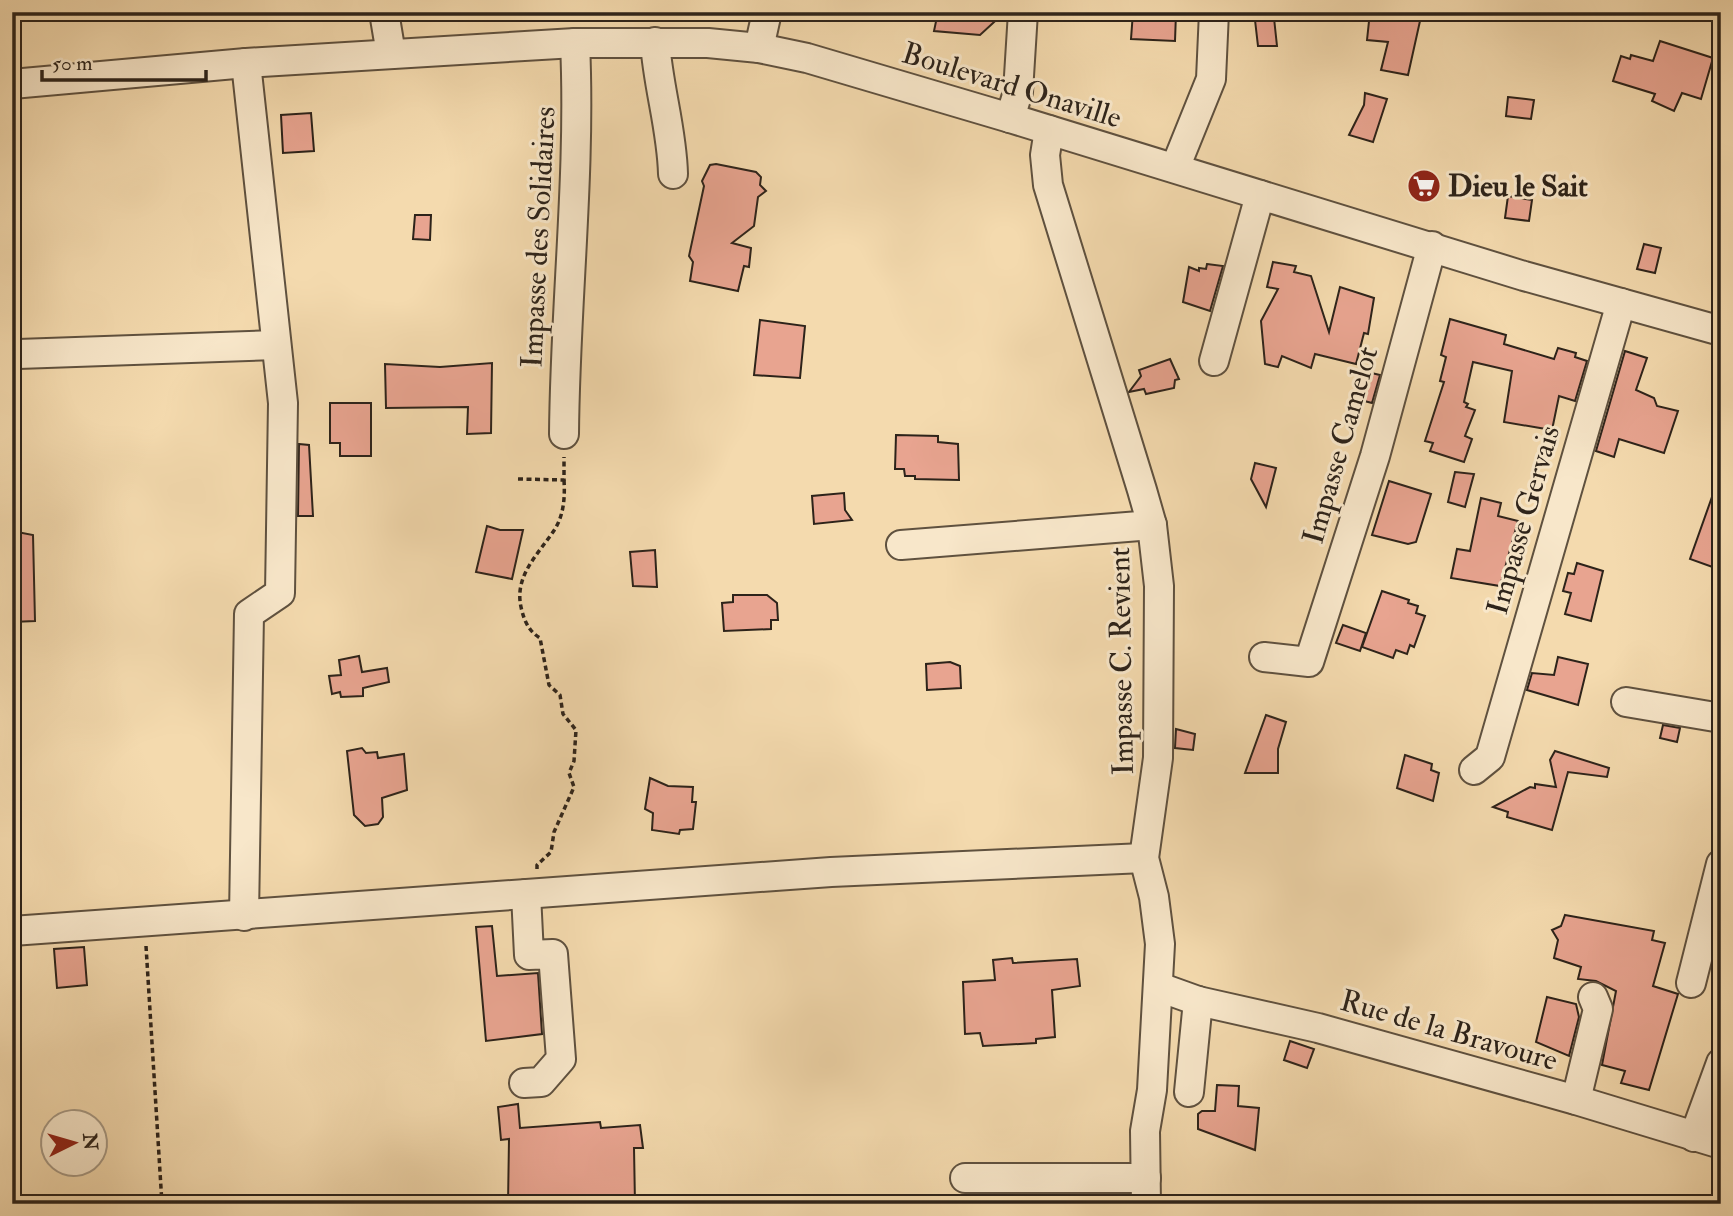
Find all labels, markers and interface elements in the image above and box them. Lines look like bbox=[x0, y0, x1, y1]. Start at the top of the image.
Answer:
street label: Boulevard Onaville bbox=[898, 35, 1126, 136]
scale bar bbox=[42, 38, 206, 82]
text: 50 m bbox=[52, 50, 93, 77]
street label: Impasse des Solidaires bbox=[513, 105, 564, 369]
supermarket icon: Dieu le Sait bbox=[1405, 167, 1443, 205]
place label: Dieu le Sait bbox=[1448, 168, 1588, 205]
street label: Impasse Camelot bbox=[1295, 342, 1386, 548]
street label: Impasse Gervais bbox=[1479, 421, 1568, 619]
street label: Impasse C. Revient bbox=[1101, 546, 1142, 775]
street label: Rue de la Bravoure bbox=[1336, 982, 1562, 1079]
north arrow bbox=[38, 1108, 108, 1178]
text: N bbox=[77, 1131, 103, 1152]

